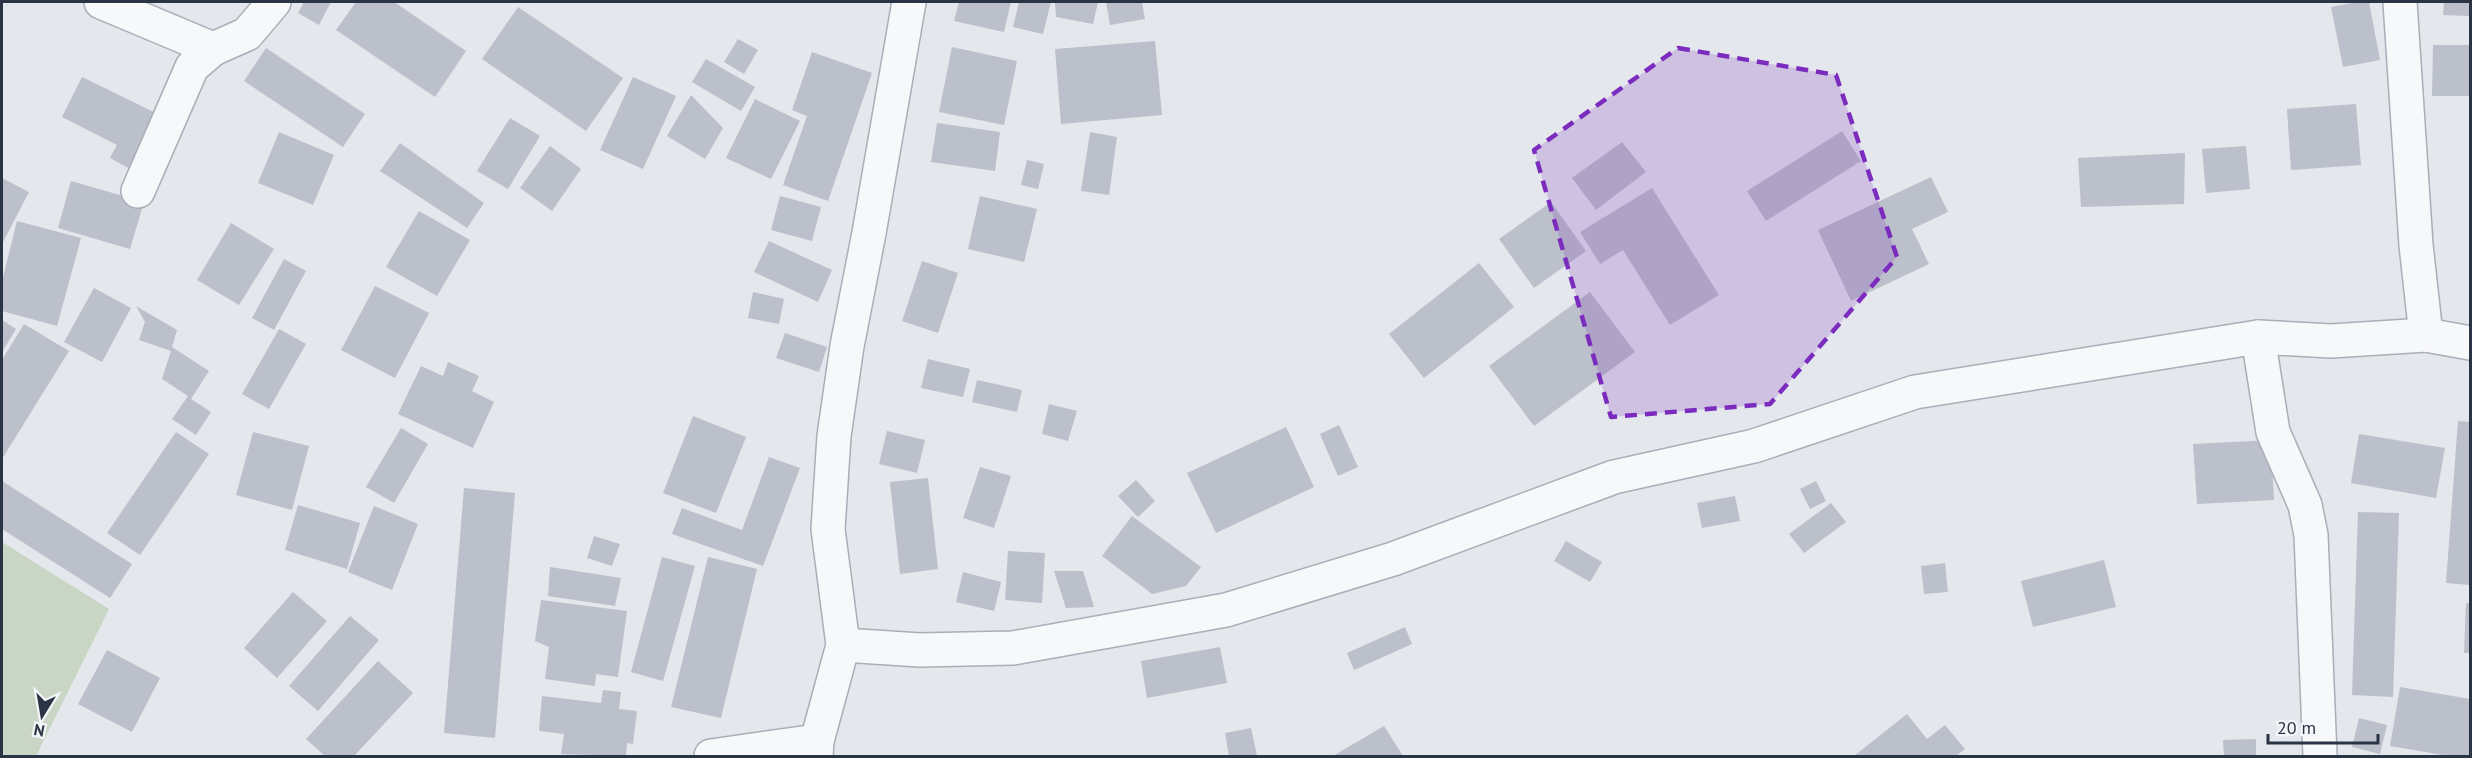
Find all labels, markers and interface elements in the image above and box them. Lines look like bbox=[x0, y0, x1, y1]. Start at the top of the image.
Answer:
north arrow bbox=[12, 686, 72, 746]
scale bar bbox=[2268, 707, 2378, 745]
text: 20 m bbox=[2277, 716, 2316, 739]
text: N bbox=[32, 720, 46, 742]

